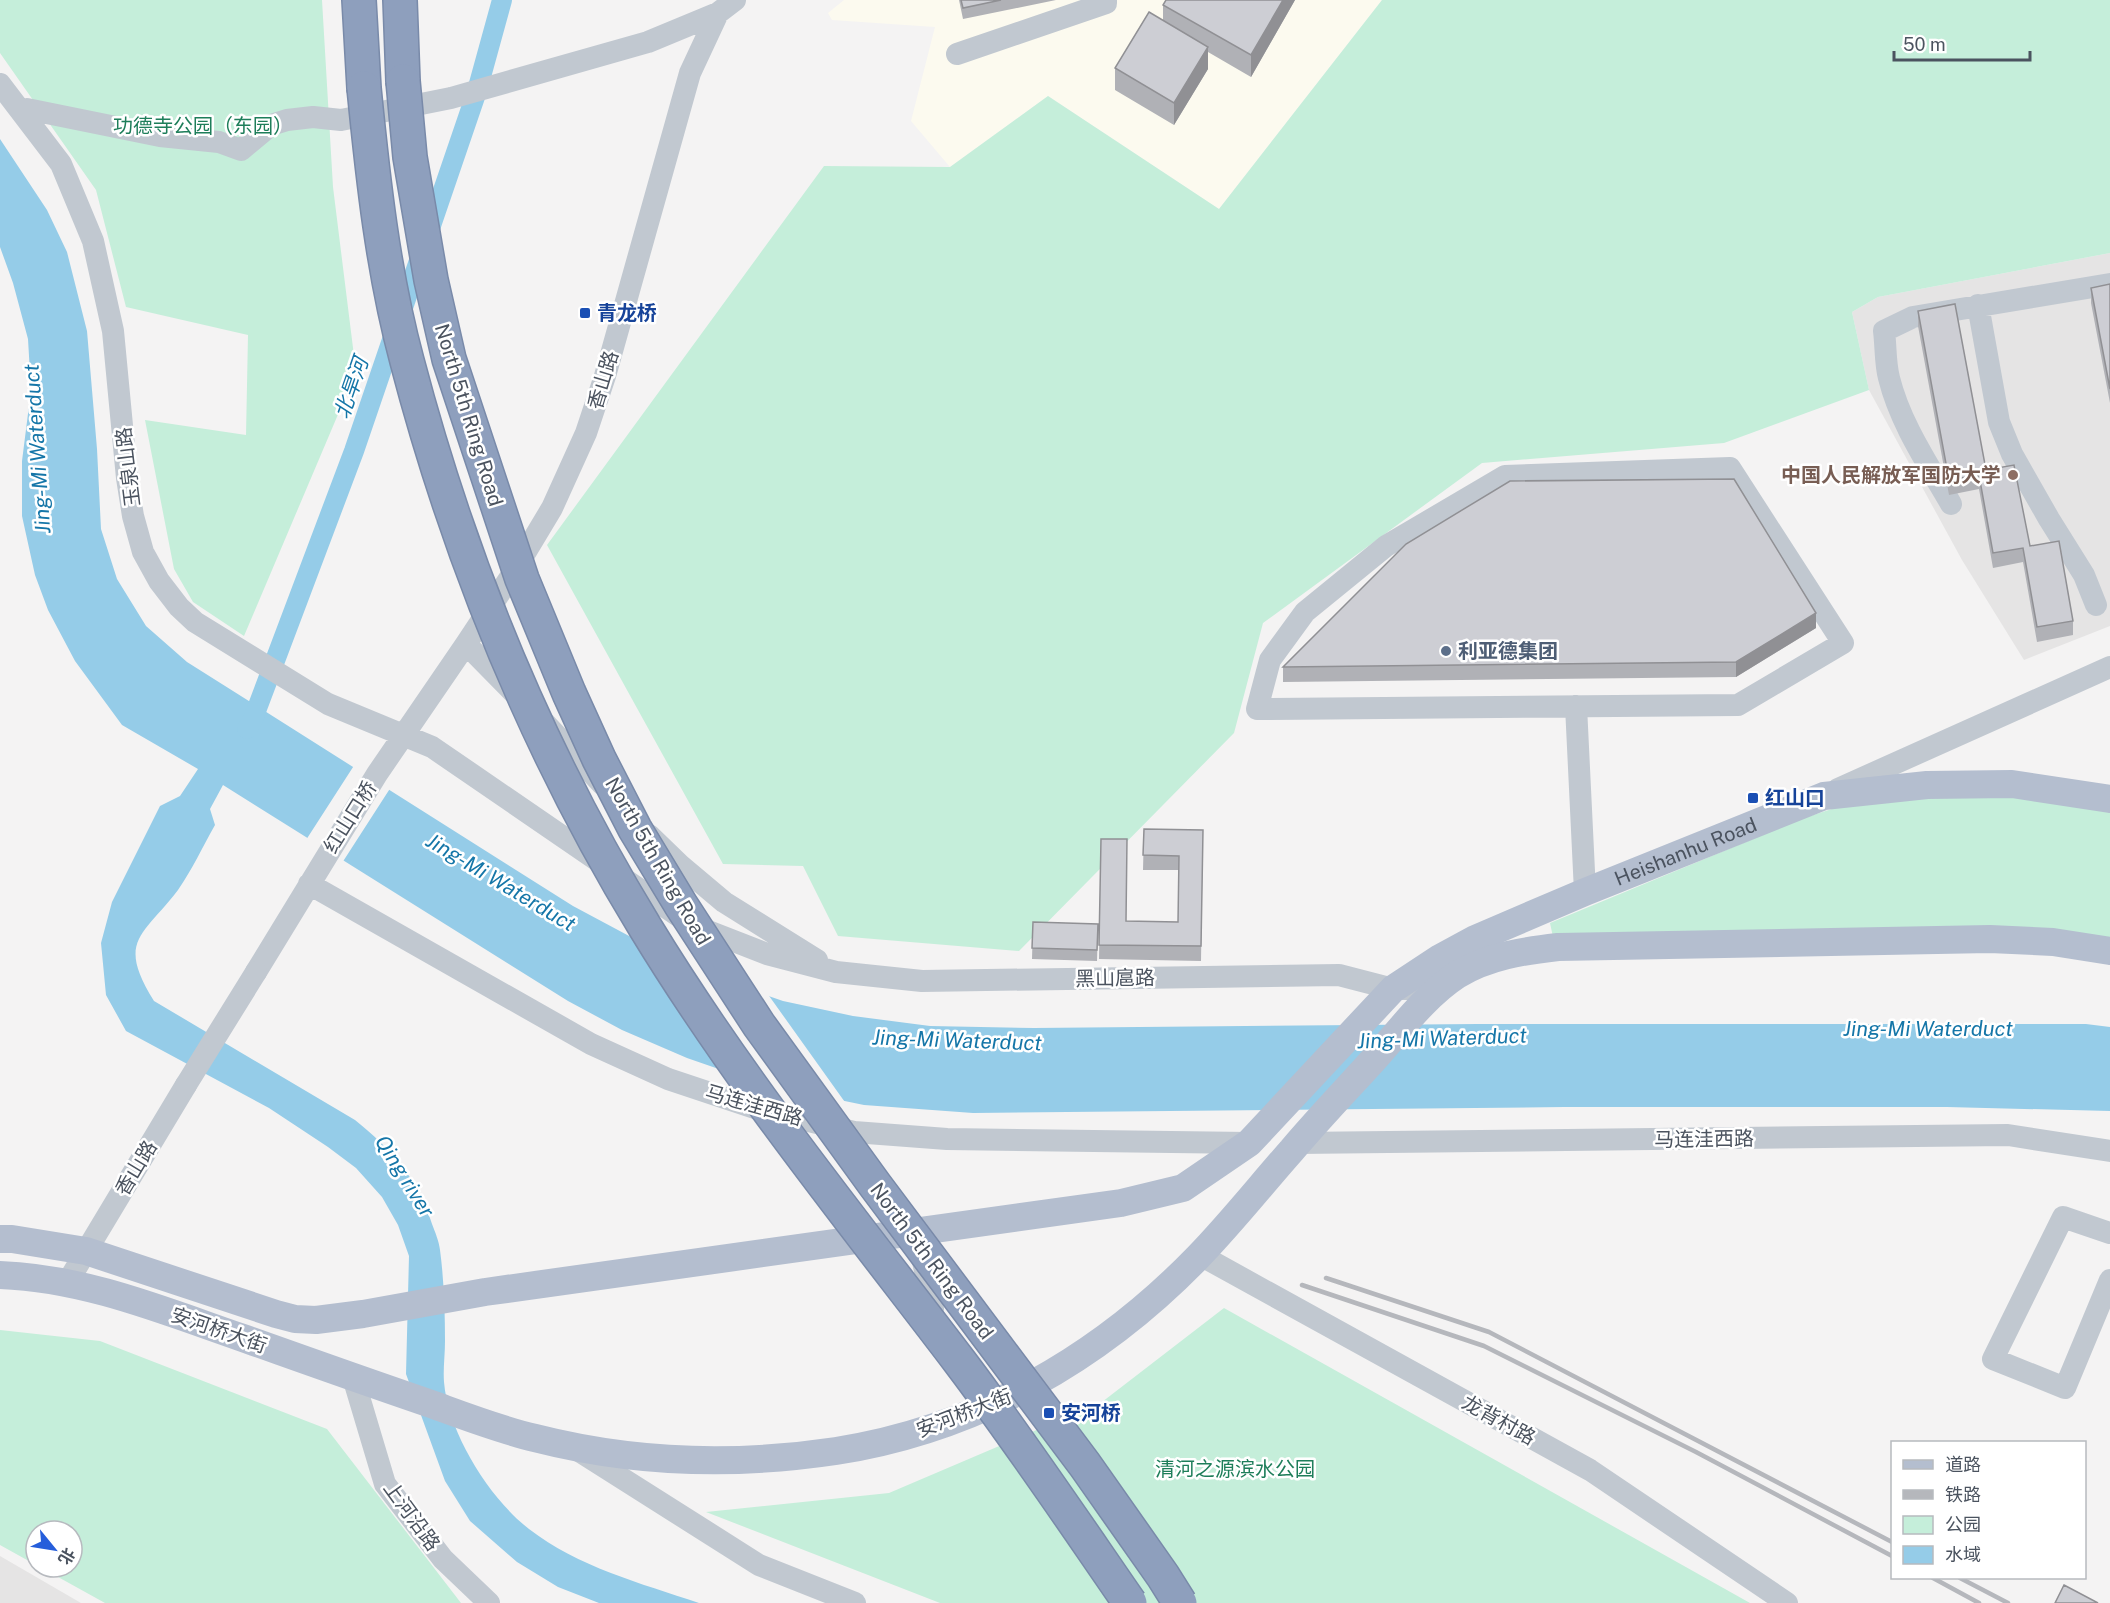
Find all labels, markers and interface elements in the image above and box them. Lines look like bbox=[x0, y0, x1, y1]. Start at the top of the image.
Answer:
scale bar bbox=[1894, 24, 2030, 62]
text: 50 m bbox=[1903, 34, 1946, 55]
park label: 功德寺公园（东园） bbox=[113, 114, 293, 138]
place label: 青龙桥 bbox=[597, 301, 657, 325]
marker: 青龙桥 bbox=[578, 306, 592, 320]
street label: North 5th Ring Road bbox=[430, 321, 508, 509]
street label: 香山路 bbox=[583, 348, 623, 412]
water label: 北旱河 bbox=[329, 350, 374, 422]
water label: Jing-Mi Waterduct bbox=[19, 363, 55, 535]
street label: 玉泉山路 bbox=[111, 426, 145, 508]
place label: 中国人民解放军国防大学 bbox=[1781, 463, 2001, 487]
marker: 中国人民解放军国防大学 bbox=[2006, 468, 2020, 482]
place label: 利亚德集团 bbox=[1458, 639, 1558, 663]
marker: 利亚德集团 bbox=[1439, 644, 1453, 658]
street label: North 5th Ring Road bbox=[600, 773, 716, 949]
street label: 红山口桥 bbox=[319, 777, 381, 857]
place label: 红山口 bbox=[1765, 786, 1825, 810]
marker: 红山口 bbox=[1746, 791, 1760, 805]
street label: Heishanhu Road bbox=[1611, 812, 1760, 891]
water label: Jing-Mi Waterduct bbox=[422, 828, 580, 937]
street label: 黑山扈路 bbox=[1075, 965, 1155, 991]
water label: Jing-Mi Waterduct bbox=[1843, 1016, 2013, 1041]
water label: Jing-Mi Waterduct bbox=[1357, 1023, 1527, 1053]
water label: Jing-Mi Waterduct bbox=[872, 1025, 1042, 1055]
street label: 马连洼西路 bbox=[703, 1080, 805, 1130]
street label: 马连洼西路 bbox=[1654, 1126, 1754, 1152]
water label: Qing river bbox=[370, 1130, 441, 1222]
street label: 香山路 bbox=[110, 1136, 162, 1200]
street label: North 5th Ring Road bbox=[865, 1178, 999, 1344]
street label: 安河桥大街 bbox=[168, 1302, 270, 1358]
street label: 安河桥大街 bbox=[913, 1384, 1015, 1442]
street label: 龙背村路 bbox=[1458, 1390, 1540, 1450]
place label: 安河桥 bbox=[1061, 1401, 1121, 1425]
marker: 安河桥 bbox=[1042, 1406, 1056, 1420]
legend bbox=[1891, 1441, 2086, 1579]
text: 道路 bbox=[1945, 1454, 1981, 1475]
park label: 清河之源滨水公园 bbox=[1155, 1457, 1315, 1481]
street label: 上河沿路 bbox=[379, 1477, 445, 1555]
text: 铁路 bbox=[1945, 1484, 1981, 1505]
text: 公园 bbox=[1945, 1514, 1981, 1535]
north arrow bbox=[24, 1519, 84, 1579]
text: 水域 bbox=[1945, 1544, 1981, 1565]
text: 北 bbox=[54, 1545, 79, 1568]

